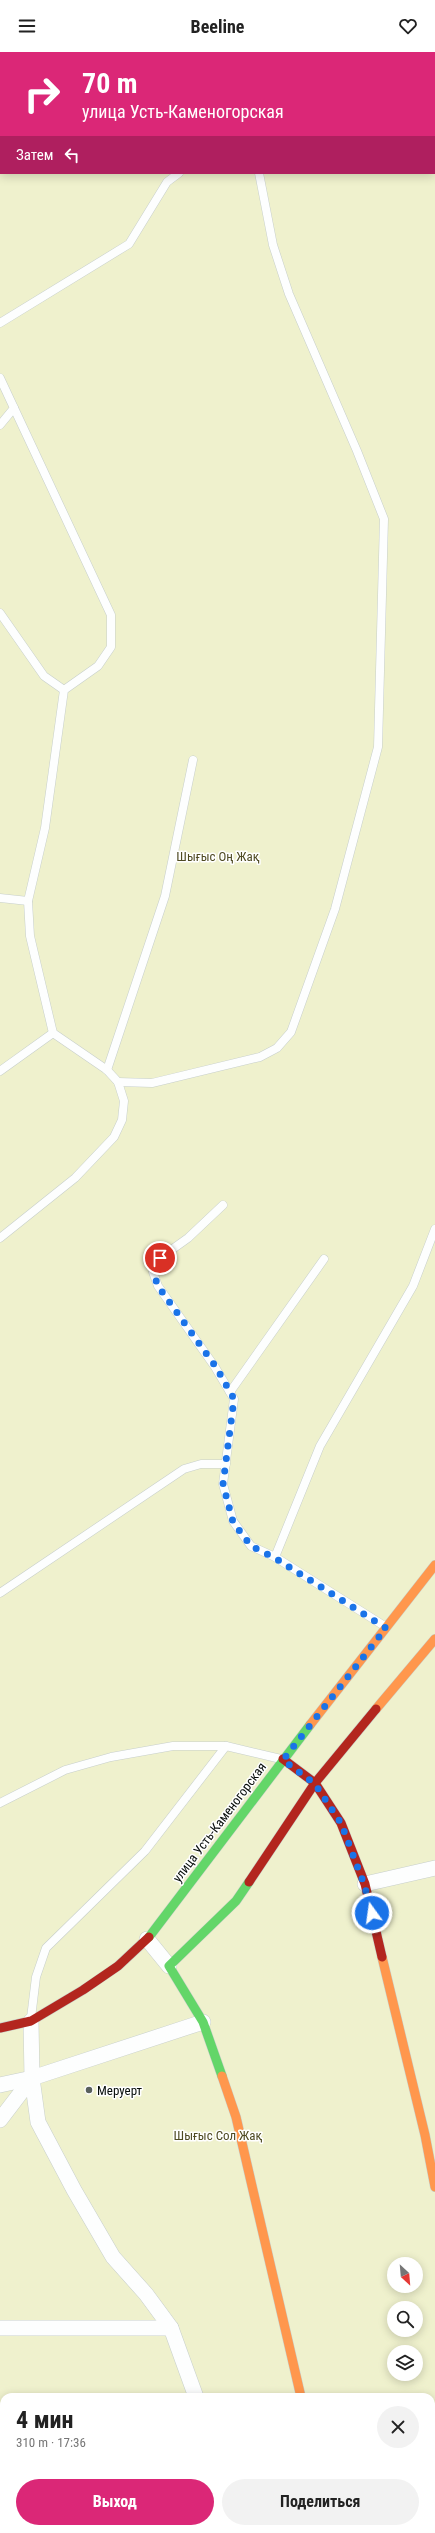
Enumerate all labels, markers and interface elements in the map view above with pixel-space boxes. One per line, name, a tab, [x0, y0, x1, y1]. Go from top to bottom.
icon: menu	[16, 15, 38, 37]
icon: heart	[397, 15, 419, 37]
text: Beeline	[191, 16, 244, 37]
text: 70 m	[82, 67, 138, 100]
icon: right	[16, 68, 68, 120]
text: улица Усть-Каменогорская	[82, 101, 284, 122]
icon: left	[61, 144, 83, 166]
text: Затем	[16, 146, 53, 164]
park label: Шығыс Оң Жақ	[176, 849, 260, 864]
pin	[143, 1241, 177, 1275]
icon: arrive	[149, 1247, 171, 1269]
street label: улица Усть-Каменогорская	[170, 1760, 269, 1885]
position arrow	[351, 1892, 393, 1934]
place label: Меруерт	[97, 2083, 143, 2098]
marker: Меруерт	[84, 2085, 94, 2095]
park label: Шығыс Сол Жақ	[174, 2128, 263, 2143]
north arrow	[387, 2257, 423, 2293]
map controls	[387, 2257, 423, 2381]
button: search	[387, 2301, 423, 2337]
button: layers	[387, 2345, 423, 2381]
text: 4 мин	[16, 2406, 74, 2434]
button: close	[377, 2406, 419, 2448]
text: 310 m · 17:36	[16, 2435, 86, 2450]
button: Выход	[16, 2479, 214, 2525]
button: Поделиться	[222, 2479, 419, 2525]

